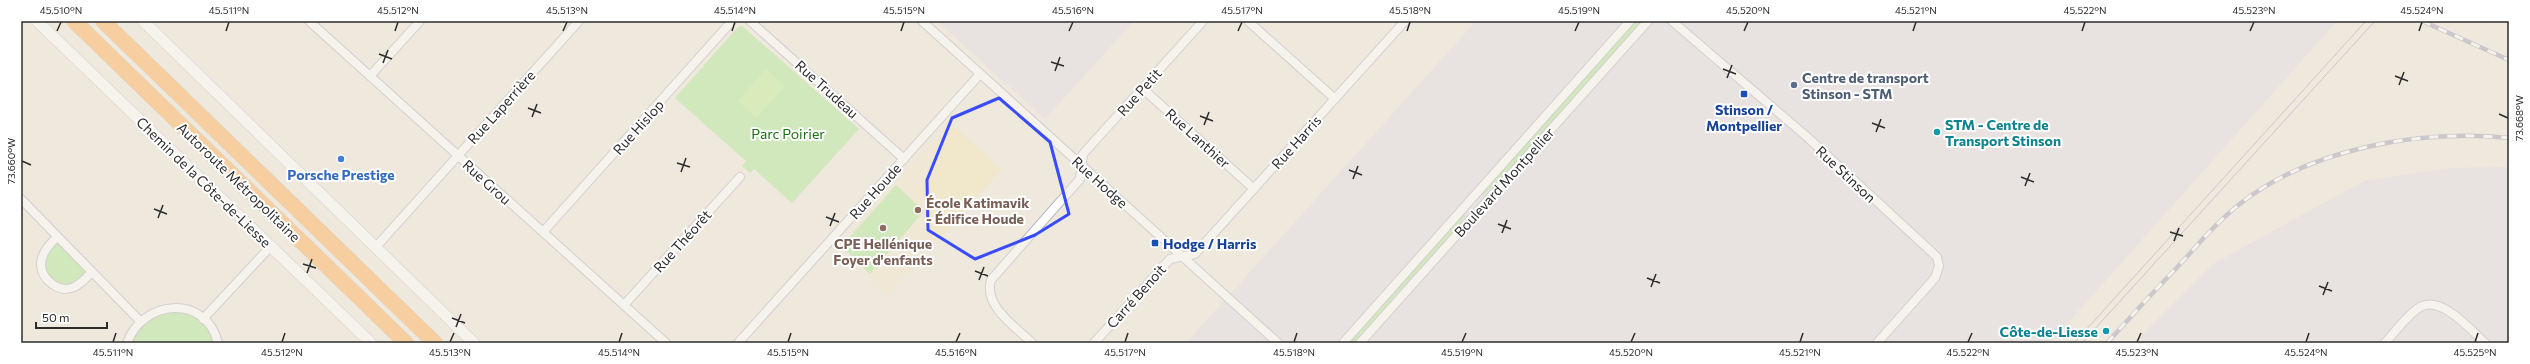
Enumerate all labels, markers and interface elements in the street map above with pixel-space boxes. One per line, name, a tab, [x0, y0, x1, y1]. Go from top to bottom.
text: 45.510°N	[40, 4, 82, 16]
text: 45.511°N	[209, 4, 249, 16]
text: 45.512°N	[377, 4, 419, 16]
text: 45.513°N	[546, 4, 588, 16]
text: 45.514°N	[714, 4, 756, 16]
text: 45.515°N	[883, 4, 925, 16]
text: 45.516°N	[1052, 4, 1094, 16]
text: 45.517°N	[1221, 4, 1263, 16]
text: 45.518°N	[1389, 4, 1431, 16]
text: 45.519°N	[1558, 4, 1600, 16]
text: 45.520°N	[1726, 4, 1770, 16]
text: 45.521°N	[1895, 4, 1937, 16]
text: 45.522°N	[2063, 4, 2107, 16]
text: 45.523°N	[2232, 4, 2276, 16]
text: 45.524°N	[2400, 4, 2444, 16]
street label: Rue Trudeau	[792, 56, 862, 122]
street label: Rue Petit	[1113, 65, 1165, 119]
street label: Rue Laperrière	[464, 67, 538, 147]
place label: Centre de transport Stinson - STM	[1802, 69, 1929, 102]
marker: Centre de transport Stinson - STM	[1789, 80, 1799, 90]
marker: Stinson / Montpellier	[1739, 89, 1749, 99]
text: 73.668°W	[2513, 95, 2525, 141]
street label: Rue Hislop	[609, 96, 667, 158]
place label: Stinson / Montpellier	[1706, 101, 1782, 134]
street label: Rue Lanthier	[1162, 105, 1234, 172]
street label: Rue Harris	[1268, 112, 1324, 172]
street label: Chemin de la Côte-de-Liesse	[133, 113, 275, 251]
place label: STM - Centre de Transport Stinson	[1945, 116, 2061, 149]
street label: Autoroute Métropolitaine	[174, 119, 304, 245]
street label: Boulevard Montpellier	[1450, 124, 1558, 240]
park label: Parc Poirier	[751, 125, 825, 142]
marker: STM - Centre de Transport Stinson	[1932, 127, 1942, 137]
text: 73.660°W	[5, 138, 17, 184]
street label: Rue Stinson	[1813, 142, 1879, 206]
street label: Rue Hodge	[1069, 153, 1131, 211]
marker: Porsche Prestige	[336, 154, 346, 164]
street label: Rue Grou	[459, 156, 515, 208]
street label: Rue Houde	[845, 160, 905, 222]
place label: Porsche Prestige	[287, 166, 395, 183]
place label: École Katimavik - Édifice Houde	[926, 194, 1029, 227]
marker: École Katimavik - Édifice Houde	[913, 205, 923, 215]
street label: Rue Théorêt	[649, 206, 715, 276]
marker: CPE Hellénique Foyer d'enfants	[878, 223, 888, 233]
place label: CPE Hellénique Foyer d'enfants	[833, 235, 933, 268]
place label: Hodge / Harris	[1163, 235, 1257, 252]
marker: Hodge / Harris	[1150, 238, 1160, 248]
street label: Carré Benoit	[1103, 260, 1169, 331]
scale bar	[36, 304, 107, 330]
text: 50 m	[42, 310, 70, 324]
place label: Côte-de-Liesse	[2000, 323, 2098, 340]
marker: Côte-de-Liesse	[2101, 326, 2111, 336]
text: 45.511°N	[93, 346, 133, 358]
text: 45.512°N	[261, 346, 303, 358]
text: 45.513°N	[429, 346, 471, 358]
text: 45.514°N	[598, 346, 640, 358]
text: 45.515°N	[767, 346, 809, 358]
text: 45.516°N	[935, 346, 977, 358]
text: 45.517°N	[1104, 346, 1146, 358]
text: 45.518°N	[1273, 346, 1315, 358]
text: 45.519°N	[1441, 346, 1483, 358]
text: 45.520°N	[1609, 346, 1653, 358]
text: 45.521°N	[1779, 346, 1821, 358]
text: 45.522°N	[1946, 346, 1990, 358]
text: 45.523°N	[2115, 346, 2159, 358]
text: 45.524°N	[2284, 346, 2328, 358]
text: 45.525°N	[2453, 346, 2497, 358]

